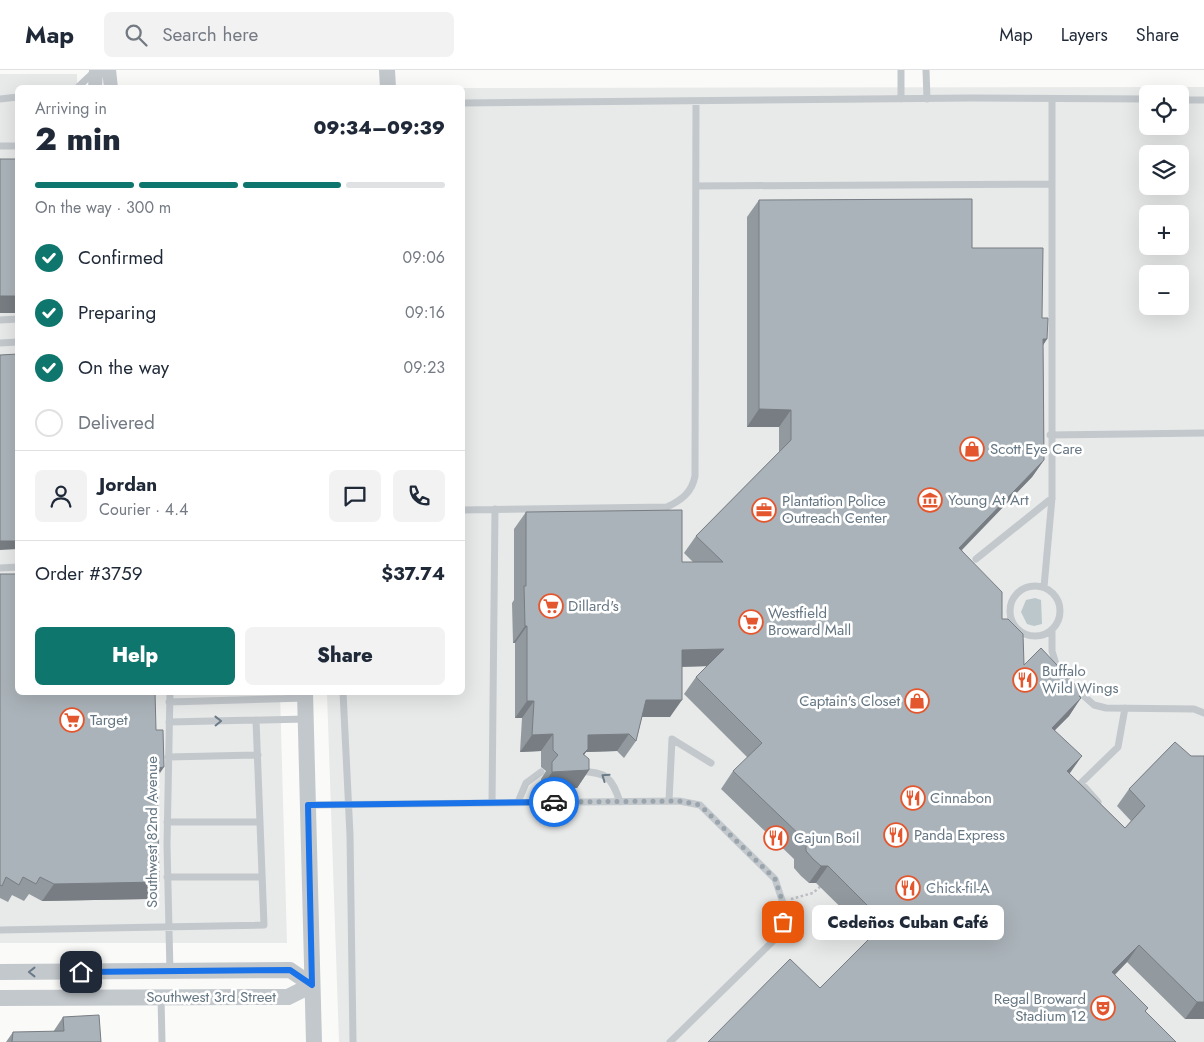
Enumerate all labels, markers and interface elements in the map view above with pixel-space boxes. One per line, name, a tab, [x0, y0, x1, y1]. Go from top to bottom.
search box	[104, 12, 454, 57]
text: Map	[25, 17, 74, 52]
icon: search	[122, 21, 150, 49]
text: Search here	[162, 21, 258, 48]
text: Map	[999, 22, 1033, 48]
text: Layers	[1061, 22, 1108, 48]
text: Share	[1136, 22, 1179, 48]
map controls	[1139, 85, 1189, 315]
button: locate	[1139, 85, 1189, 135]
text: Arriving in	[35, 97, 107, 120]
text: 09:34–09:39	[313, 114, 445, 141]
text: 2 min	[35, 116, 121, 162]
button: layers	[1139, 145, 1189, 195]
text: On the way · 300 m	[35, 196, 171, 219]
button: +	[1139, 205, 1189, 255]
icon: check	[35, 244, 63, 272]
text: Confirmed	[78, 244, 164, 271]
text: 09:06	[403, 246, 445, 269]
button: −	[1139, 265, 1189, 315]
icon: check	[35, 299, 63, 327]
text: Preparing	[78, 299, 156, 326]
text: 09:16	[405, 301, 445, 324]
icon: check	[35, 354, 63, 382]
text: On the way	[78, 354, 169, 381]
text: 09:23	[404, 356, 445, 379]
text: Delivered	[78, 409, 155, 436]
shop icon: Scott Eye Care	[959, 436, 985, 462]
place label: Scott Eye Care	[990, 438, 1083, 460]
button: person	[35, 470, 87, 522]
button: chat	[329, 470, 381, 522]
button: phone	[393, 470, 445, 522]
text: Jordan	[99, 471, 157, 498]
museum icon: Young At Art	[917, 487, 943, 513]
place label: Young At Art	[948, 489, 1029, 511]
place label: Plantation Police Outreach Center	[782, 490, 888, 529]
office icon: Plantation Police Outreach Center	[751, 497, 777, 523]
text: Courier · 4.4	[99, 498, 188, 521]
text: Order #3759	[35, 560, 143, 587]
text: $37.74	[381, 560, 445, 587]
supermarket icon: Dillard's	[538, 593, 564, 619]
place label: Dillard's	[568, 595, 619, 617]
place label: Westfield Broward Mall	[768, 602, 851, 641]
supermarket icon: Westfield Broward Mall	[738, 609, 764, 635]
button: Help	[35, 627, 235, 685]
button: Share	[245, 627, 445, 685]
place label: Buffalo Wild Wings	[1042, 660, 1118, 699]
restaurant icon: Buffalo Wild Wings	[1012, 667, 1038, 693]
shop icon: Captain's Closet	[904, 688, 930, 714]
place label: Captain's Closet	[799, 690, 900, 712]
supermarket icon: Target	[59, 707, 85, 733]
place label: Target	[90, 709, 128, 731]
one-way arrow	[214, 716, 222, 726]
street label: Southwest 82nd Avenue	[141, 756, 163, 908]
one-way arrow	[601, 774, 610, 784]
courier	[529, 777, 579, 827]
restaurant icon: Cinnabon	[900, 785, 926, 811]
place label: Cinnabon	[930, 787, 992, 809]
icon: car	[540, 788, 568, 816]
restaurant icon: Panda Express	[883, 822, 909, 848]
place label: Panda Express	[914, 824, 1005, 846]
restaurant icon: Cajun Boil	[763, 825, 789, 851]
place label: Cajun Boil	[794, 827, 859, 849]
restaurant icon: Chick-fil-A	[895, 875, 921, 901]
place label: Chick-fil-A	[926, 877, 990, 899]
pin	[762, 901, 804, 943]
callout: Cedeños Cuban Café	[813, 904, 1006, 940]
icon: bag	[769, 908, 797, 936]
text: Cedeños Cuban Café	[827, 911, 989, 934]
pin	[60, 951, 102, 993]
icon: home	[67, 958, 95, 986]
one-way arrow	[28, 967, 36, 977]
street label: Southwest 3rd Street	[146, 986, 276, 1008]
place label: Regal Broward Stadium 12	[994, 988, 1086, 1027]
theatre icon: Regal Broward Stadium 12	[1090, 995, 1116, 1021]

